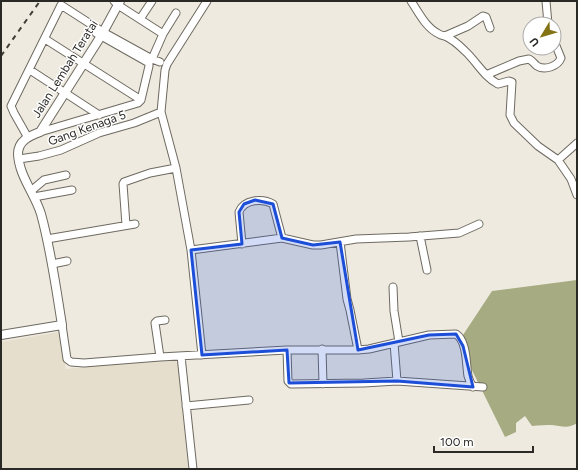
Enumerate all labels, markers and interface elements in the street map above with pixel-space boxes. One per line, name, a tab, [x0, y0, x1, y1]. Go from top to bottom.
north arrow	[522, 16, 562, 56]
street label: Jalan Lembah Teratai	[29, 18, 101, 120]
text: U	[527, 35, 542, 49]
street label: Gang Kenaga 5	[46, 107, 128, 149]
scale bar	[434, 428, 533, 454]
text: 100 m	[440, 435, 474, 449]

